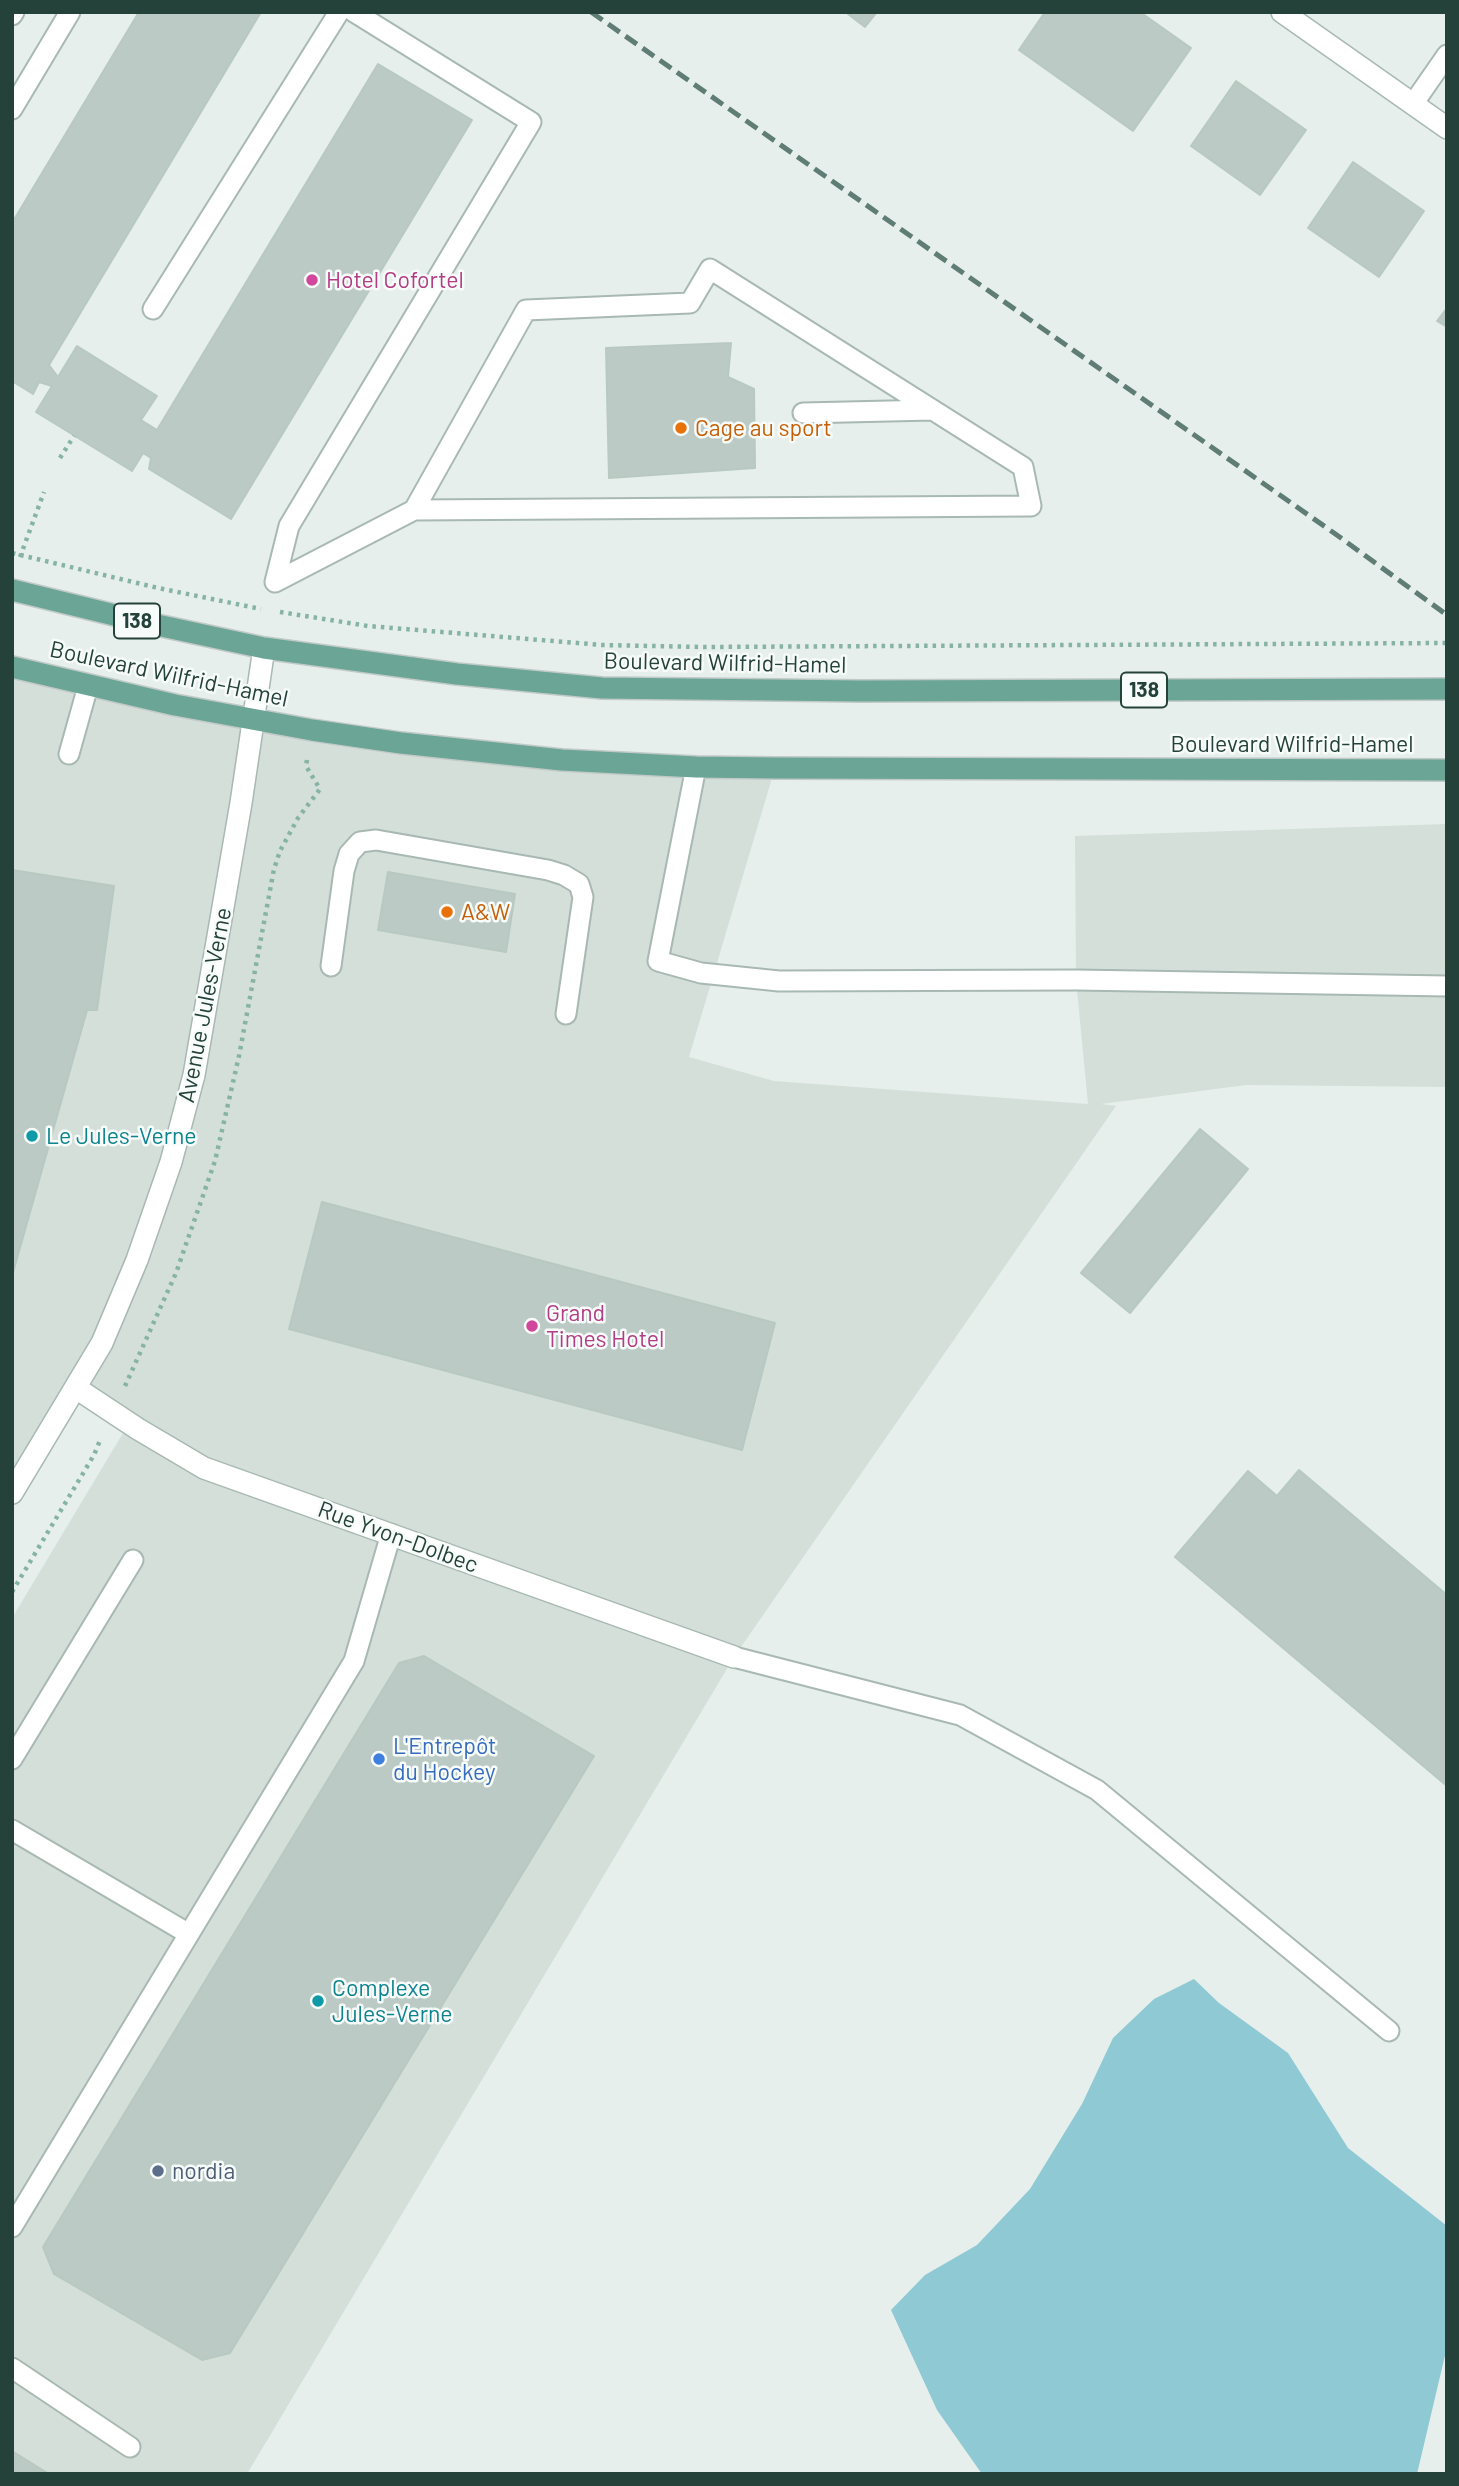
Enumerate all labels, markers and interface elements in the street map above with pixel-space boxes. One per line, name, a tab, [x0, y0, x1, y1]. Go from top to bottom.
place label: Hotel Cofortel	[326, 266, 464, 294]
marker: Hotel Cofortel	[304, 272, 320, 288]
place label: Cage au sport	[695, 414, 832, 442]
marker: Cage au sport	[673, 420, 689, 436]
road number: 138	[114, 604, 160, 638]
street label: Boulevard Wilfrid-Hamel	[47, 635, 291, 713]
street label: Boulevard Wilfrid-Hamel	[603, 647, 847, 679]
road number: 138	[1121, 672, 1167, 708]
street label: Boulevard Wilfrid-Hamel	[1171, 730, 1413, 758]
place label: A&W	[461, 898, 510, 926]
marker: A&W	[439, 904, 455, 920]
street label: Avenue Jules-Verne	[173, 905, 237, 1105]
place label: Le Jules-Verne	[46, 1122, 197, 1150]
marker: Le Jules-Verne	[24, 1128, 40, 1144]
place label: Grand Times Hotel	[546, 1299, 664, 1353]
marker: Grand Times Hotel	[524, 1318, 540, 1334]
street label: Rue Yvon-Dolbec	[314, 1495, 482, 1579]
place label: L'Entrepôt du Hockey	[393, 1732, 496, 1786]
marker: L'Entrepôt du Hockey	[371, 1751, 387, 1767]
place label: Complexe Jules-Verne	[332, 1974, 453, 2028]
marker: Complexe Jules-Verne	[310, 1993, 326, 2009]
place label: nordia	[172, 2157, 235, 2185]
marker: nordia	[150, 2163, 166, 2179]

